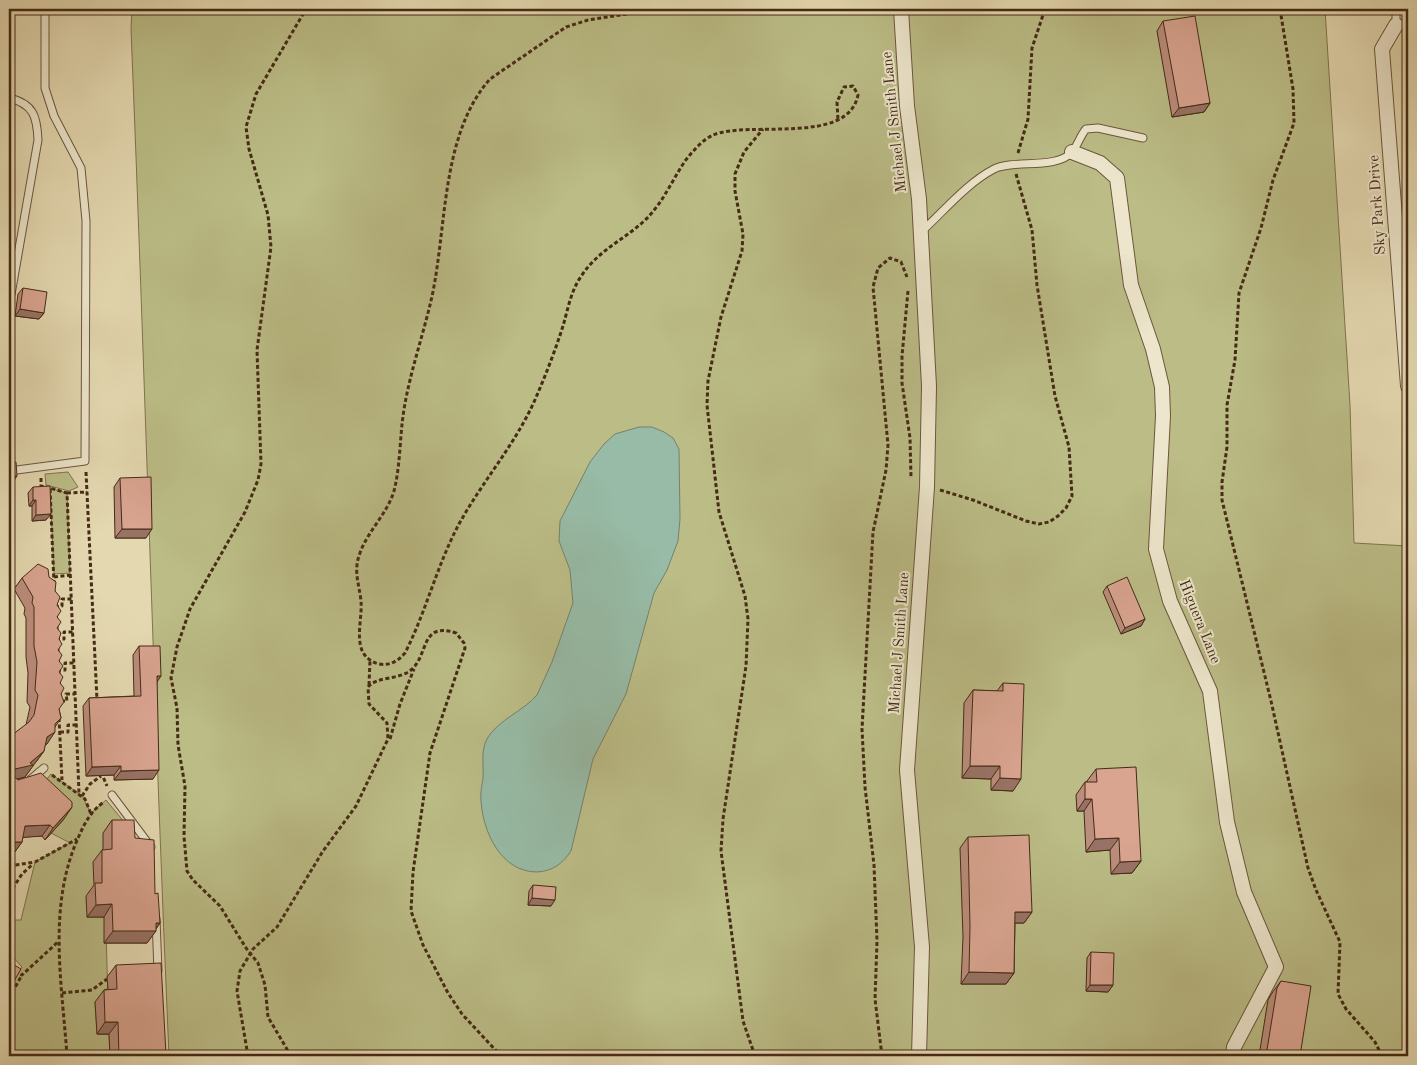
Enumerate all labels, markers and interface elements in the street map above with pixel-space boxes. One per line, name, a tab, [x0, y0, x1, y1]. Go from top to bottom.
street label: Michael J Smith Lane	[880, 51, 910, 193]
street label: Sky Park Drive	[1367, 154, 1389, 256]
street label: Michael J Smith Lane	[888, 572, 912, 714]
street label: Higuera Lane	[1175, 578, 1223, 666]

